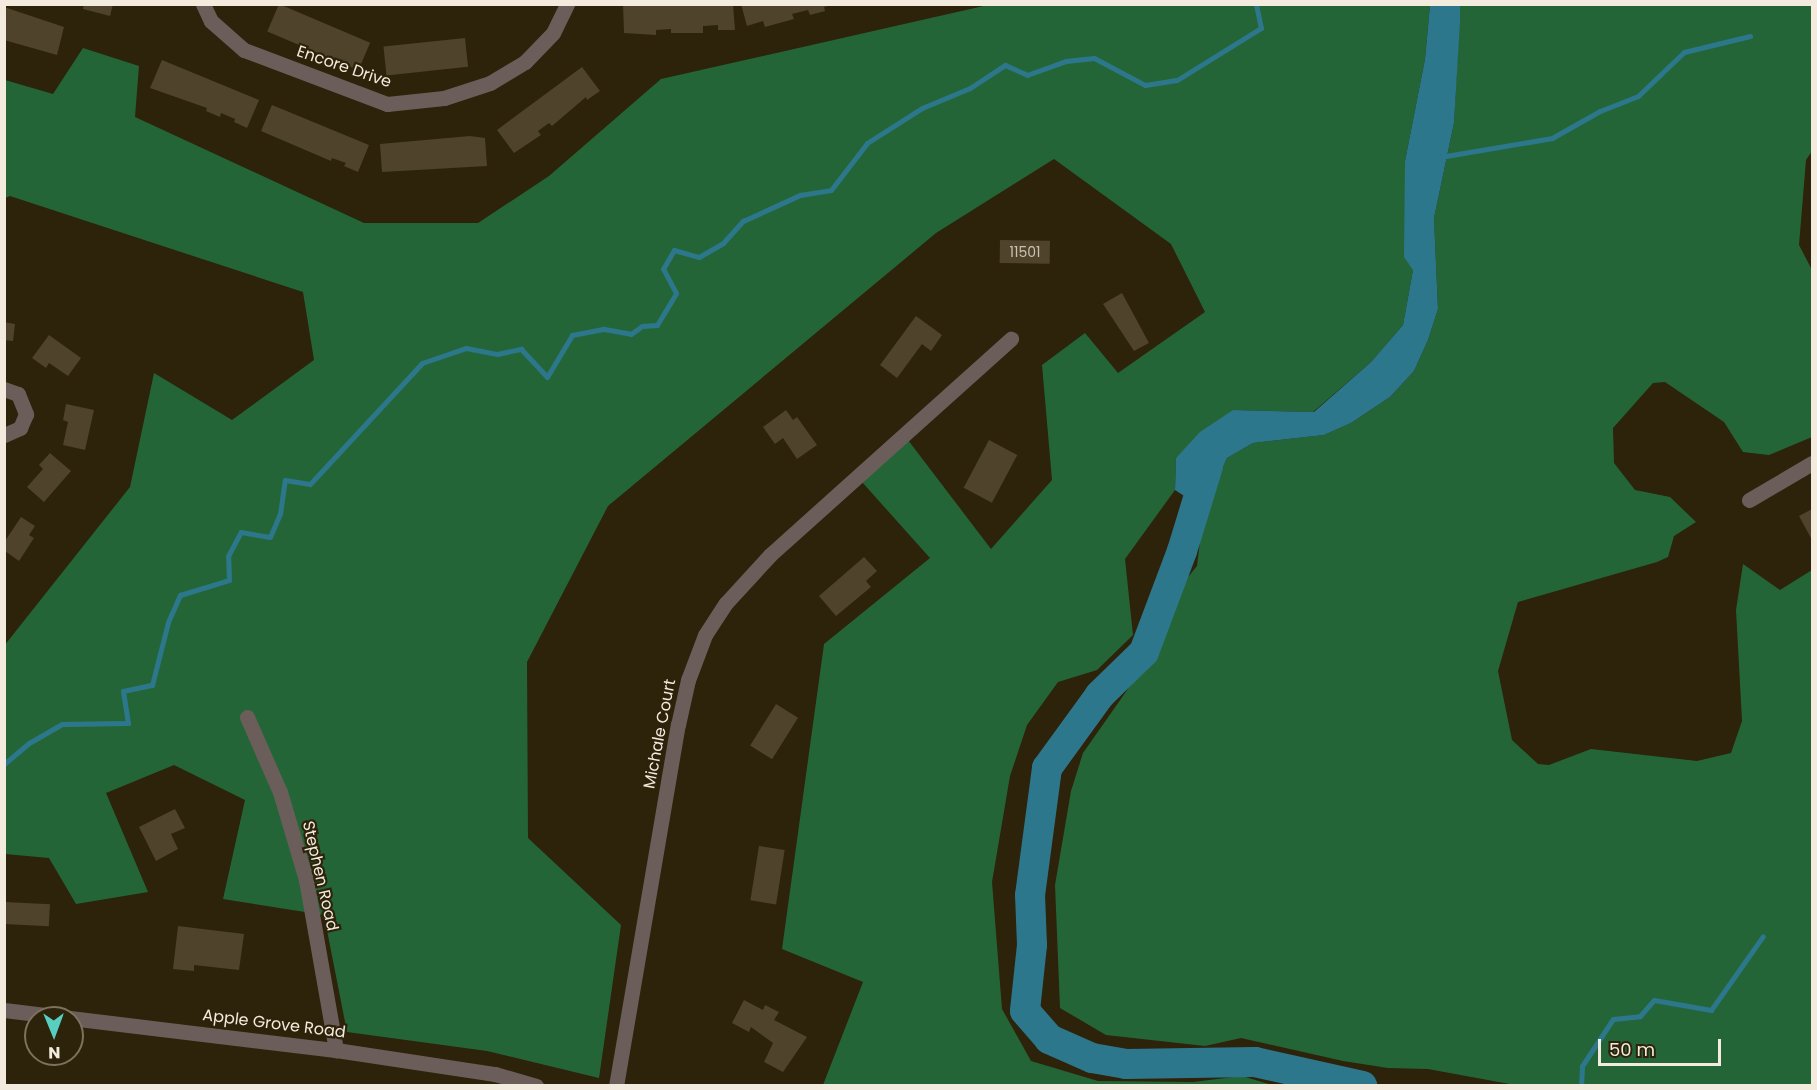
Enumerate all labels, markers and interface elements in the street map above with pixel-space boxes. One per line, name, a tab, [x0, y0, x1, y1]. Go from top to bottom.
street label: Encore Drive	[294, 42, 394, 92]
house number: 11501	[1009, 244, 1041, 260]
street label: Michale Court	[640, 678, 680, 790]
street label: Stephen Road	[298, 819, 342, 933]
north arrow	[24, 1006, 84, 1066]
street label: Apple Grove Road	[201, 1006, 347, 1042]
scale bar	[1601, 1027, 1724, 1065]
text: 50 m	[1609, 1037, 1655, 1062]
text: N	[48, 1041, 61, 1064]

